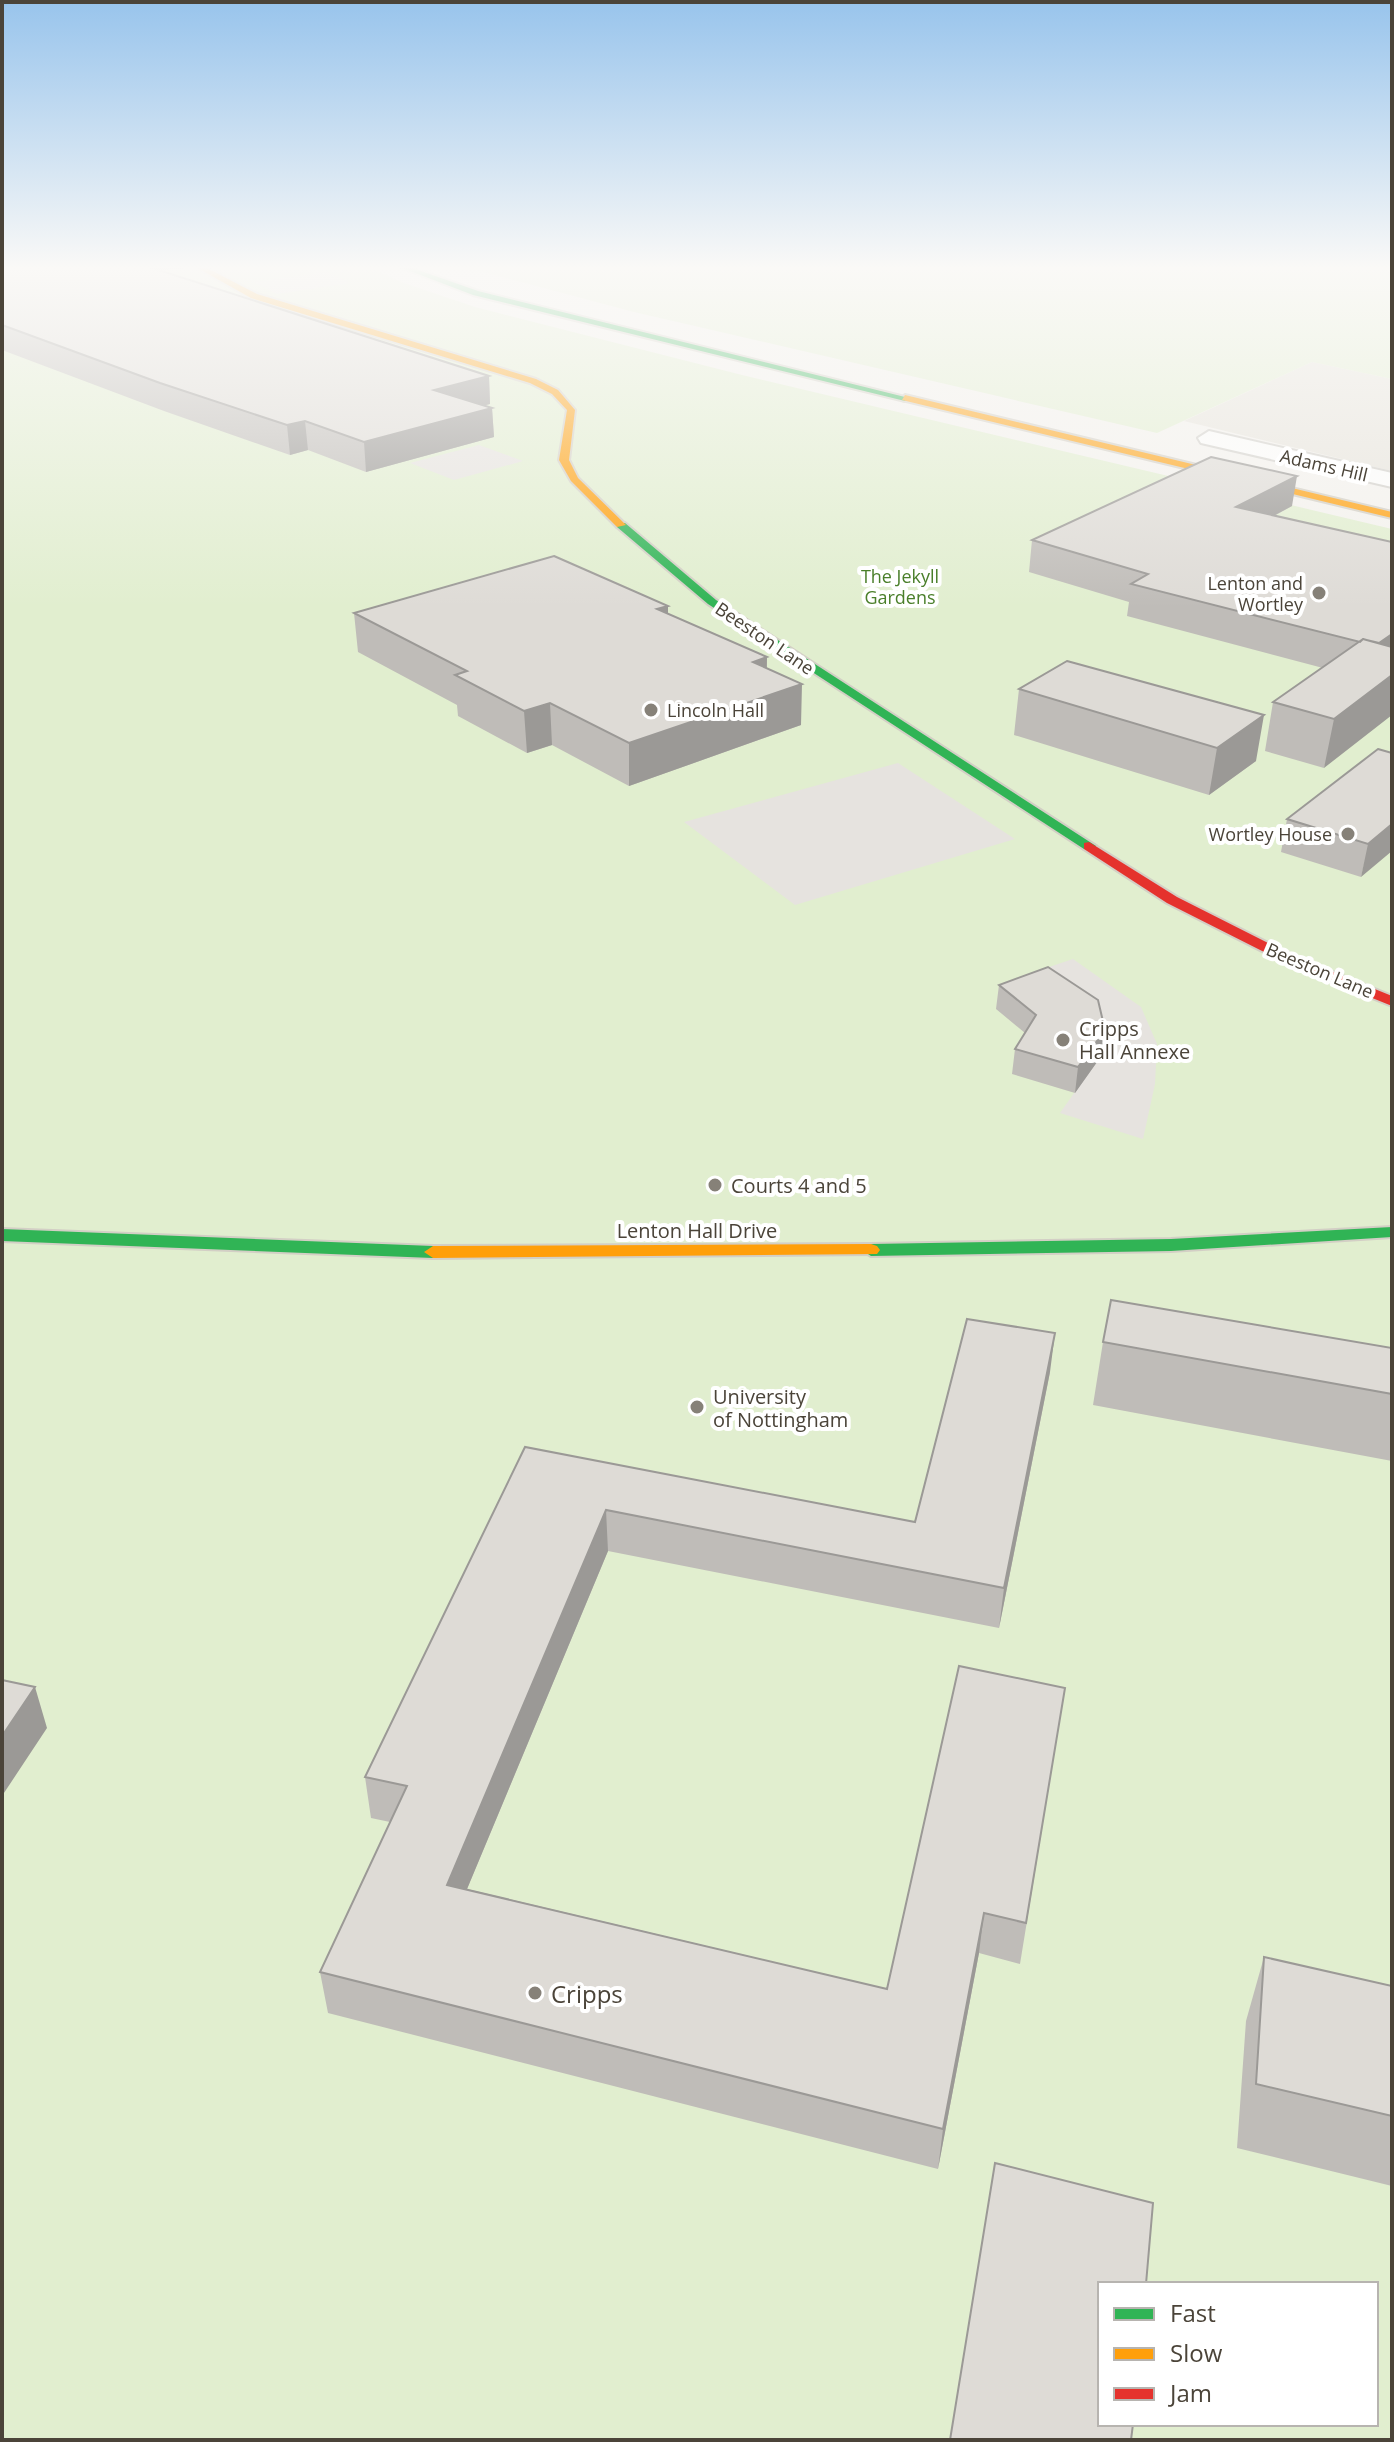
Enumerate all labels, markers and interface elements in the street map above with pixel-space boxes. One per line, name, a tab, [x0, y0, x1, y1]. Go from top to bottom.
street label: Adams Hill	[1278, 443, 1370, 487]
park label: The Jekyll Gardens	[861, 564, 939, 609]
place label: Lenton and Wortley	[1207, 571, 1304, 616]
marker: Lenton and Wortley	[1310, 584, 1328, 602]
street label: Beeston Lane	[711, 596, 819, 680]
place label: Lincoln Hall	[667, 698, 764, 722]
marker: Lincoln Hall	[642, 701, 660, 719]
place label: Wortley House	[1209, 822, 1332, 846]
marker: Wortley House	[1339, 825, 1357, 843]
street label: Beeston Lane	[1263, 937, 1377, 1003]
place label: Cripps Hall Annexe	[1079, 1015, 1190, 1065]
marker: Cripps Hall Annexe	[1054, 1031, 1072, 1049]
place label: Courts 4 and 5	[731, 1172, 867, 1199]
marker: Courts 4 and 5	[706, 1176, 724, 1194]
street label: Lenton Hall Drive	[617, 1217, 777, 1244]
place label: University of Nottingham	[713, 1383, 848, 1433]
marker: University of Nottingham	[688, 1398, 706, 1416]
place label: Cripps	[551, 1977, 623, 2010]
marker: Cripps	[526, 1984, 544, 2002]
legend	[1098, 2282, 1378, 2426]
text: Fast	[1170, 2296, 1216, 2329]
text: Slow	[1170, 2336, 1223, 2369]
text: Jam	[1168, 2376, 1212, 2409]

